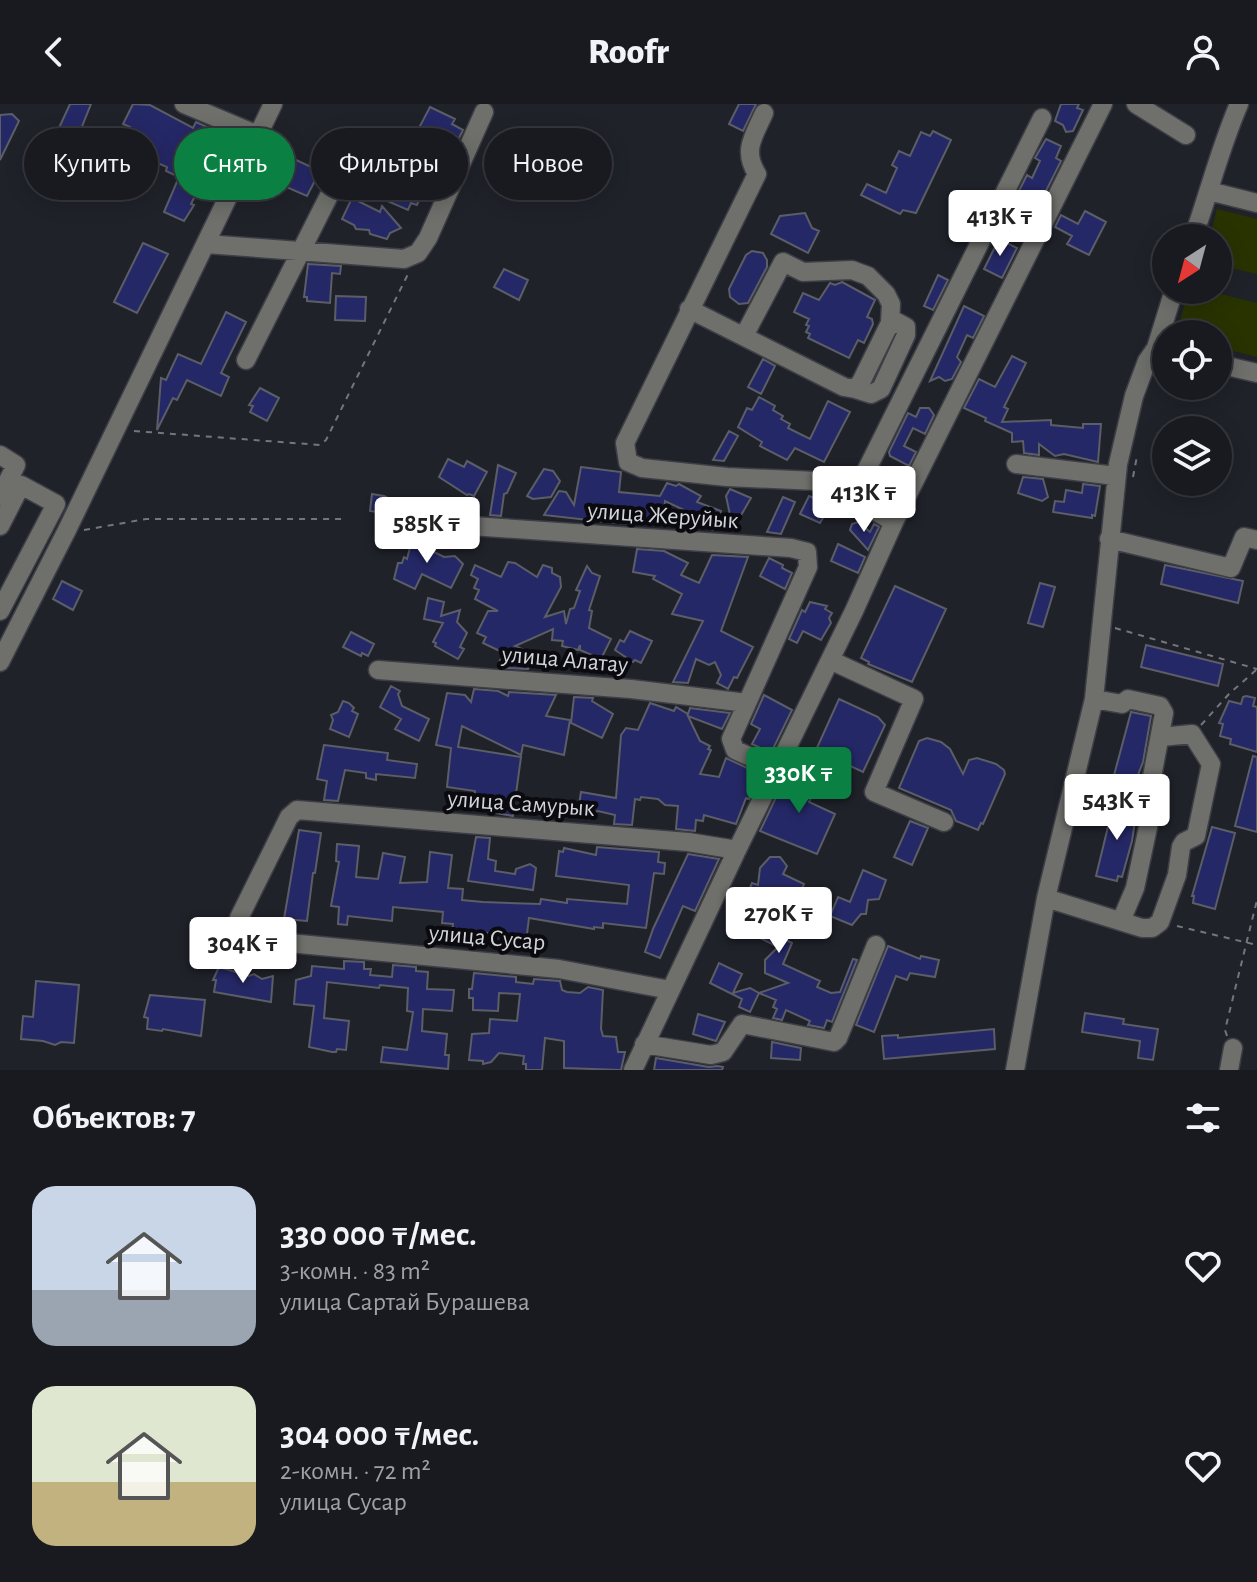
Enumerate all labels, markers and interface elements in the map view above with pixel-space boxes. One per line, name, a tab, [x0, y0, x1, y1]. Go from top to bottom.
icon: back	[32, 30, 76, 74]
icon: person	[1181, 30, 1225, 74]
text: Roofr	[588, 34, 669, 70]
chip: Купить	[24, 128, 158, 200]
chip: Снять	[174, 128, 295, 200]
chip: Фильтры	[311, 128, 468, 200]
chip: Новое	[484, 128, 612, 200]
pin: 413K ₸	[935, 190, 1065, 258]
text: 413K ₸	[967, 203, 1033, 229]
north arrow	[1152, 224, 1232, 304]
map controls	[1152, 224, 1232, 496]
button: locate	[1152, 320, 1232, 400]
button: layers	[1152, 416, 1232, 496]
pin: 413K ₸	[799, 466, 929, 534]
text: 413K ₸	[831, 479, 897, 505]
pin: 585K ₸	[362, 497, 492, 565]
street label: улица Жеруйык	[586, 499, 739, 533]
text: 585K ₸	[393, 510, 461, 536]
street label: улица Алатау	[500, 642, 630, 678]
pin: 330K ₸	[734, 747, 864, 815]
text: 330K ₸	[764, 760, 834, 786]
pin: 543K ₸	[1052, 774, 1182, 842]
street label: улица Самурык	[446, 787, 595, 821]
text: 543K ₸	[1083, 787, 1151, 813]
pin: 270K ₸	[714, 887, 844, 955]
text: 270K ₸	[744, 900, 814, 926]
pin: 304K ₸	[178, 917, 308, 985]
street label: улица Сусар	[427, 921, 546, 955]
text: 304K ₸	[207, 930, 279, 956]
icon: filters	[1181, 1096, 1225, 1140]
text: Объектов: 7	[32, 1101, 196, 1135]
icon: home	[96, 1218, 192, 1314]
text: 330 000 ₸/мес.	[280, 1218, 477, 1252]
icon: heart	[1181, 1244, 1225, 1288]
text: 3-комн. · 83 m²	[280, 1258, 430, 1284]
text: улица Сартай Бурашева	[280, 1289, 530, 1315]
icon: home	[96, 1418, 192, 1514]
text: 304 000 ₸/мес.	[280, 1418, 479, 1452]
icon: heart	[1181, 1444, 1225, 1488]
text: 2-комн. · 72 m²	[280, 1458, 431, 1484]
text: улица Сусар	[280, 1489, 407, 1515]

